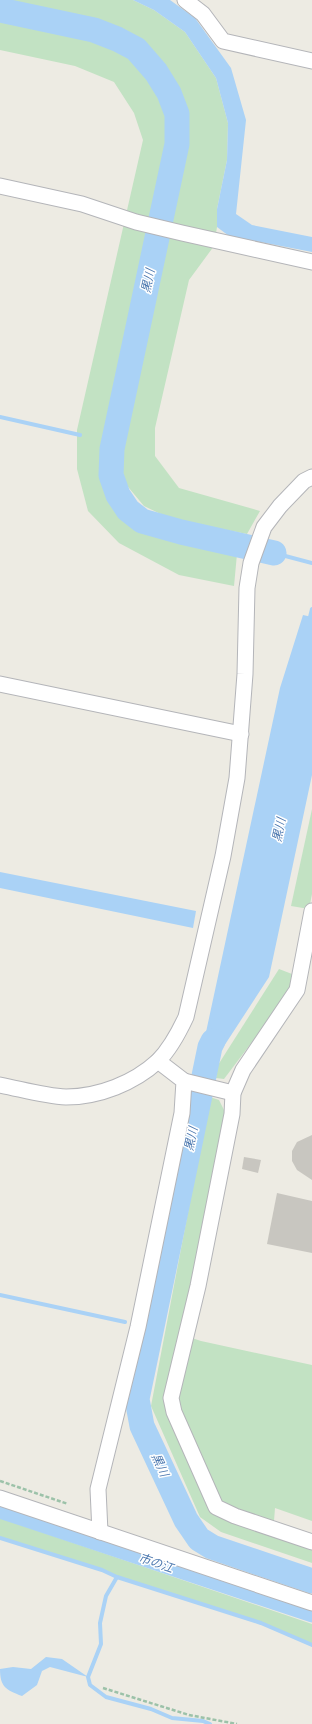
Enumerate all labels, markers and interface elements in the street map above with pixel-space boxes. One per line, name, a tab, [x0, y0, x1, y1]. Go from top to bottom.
water label: 黒川	[139, 266, 158, 294]
water label: 黒川	[270, 815, 289, 843]
water label: 黒川	[182, 1124, 201, 1152]
water label: 黒川	[149, 1451, 172, 1481]
water label: 市の江	[137, 1551, 177, 1576]

